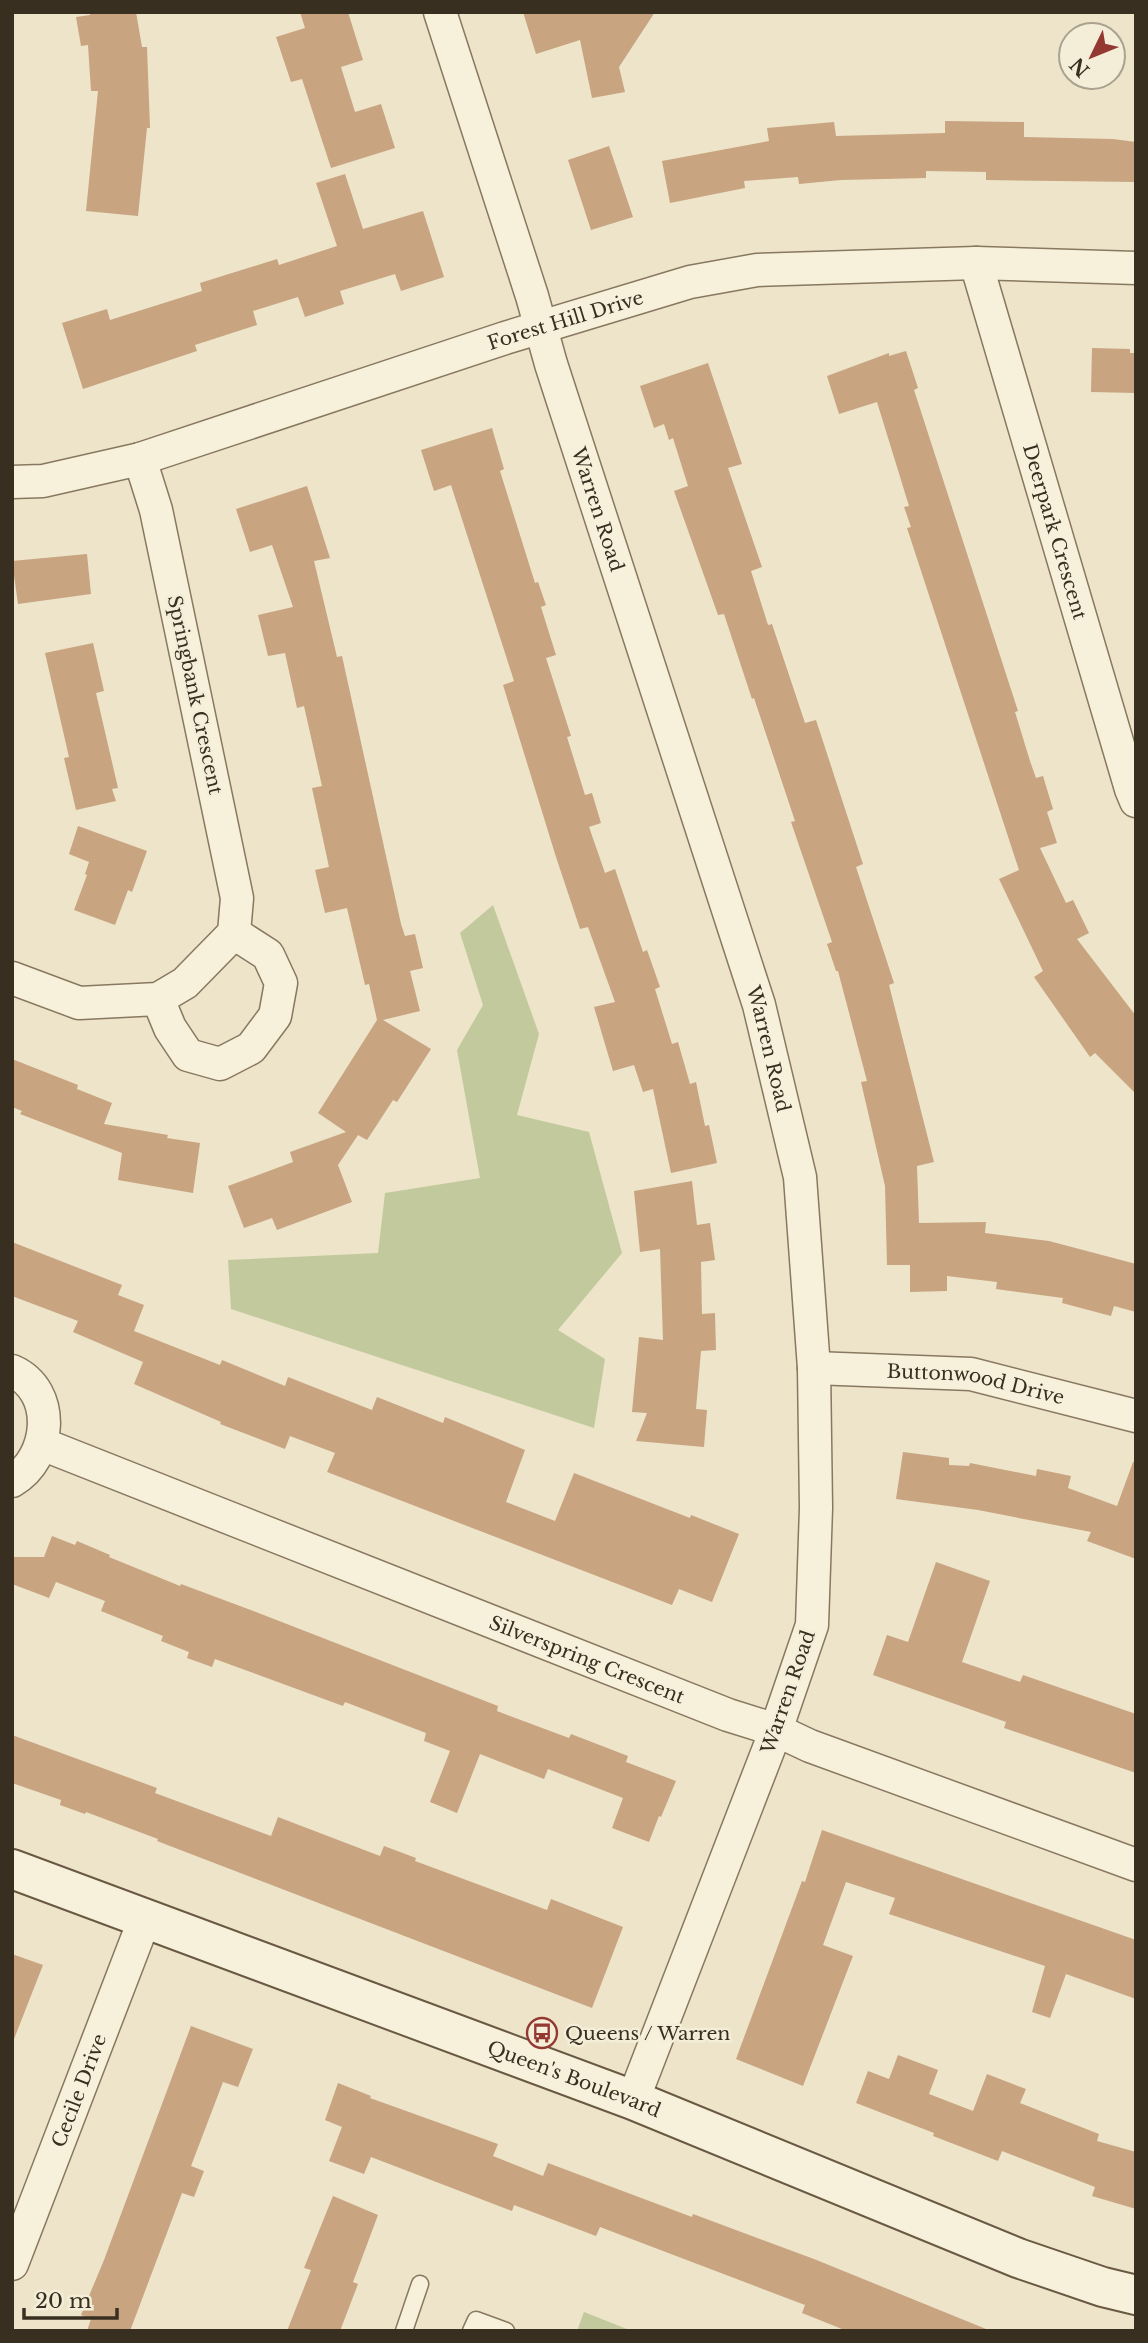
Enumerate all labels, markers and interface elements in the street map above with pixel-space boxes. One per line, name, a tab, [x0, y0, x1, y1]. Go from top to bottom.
north arrow	[1057, 21, 1127, 91]
text: N	[1065, 53, 1094, 82]
street label: Forest Hill Drive	[484, 285, 646, 355]
street label: Deerpark Crescent	[1018, 441, 1092, 623]
street label: Warren Road	[567, 443, 629, 575]
street label: Springbank Crescent	[163, 593, 228, 797]
street label: Warren Road	[742, 982, 796, 1114]
street label: Buttonwood Drive	[886, 1359, 1067, 1409]
street label: Silverspring Crescent	[486, 1610, 689, 1708]
street label: Warren Road	[756, 1627, 820, 1758]
bus stop icon: Queens / Warren	[525, 2016, 559, 2050]
place label: Queens / Warren	[565, 2022, 730, 2045]
street label: Cecile Drive	[47, 2030, 111, 2150]
street label: Queen's Boulevard	[484, 2035, 664, 2122]
scale bar	[24, 2276, 117, 2320]
text: 20 m	[35, 2288, 92, 2314]

